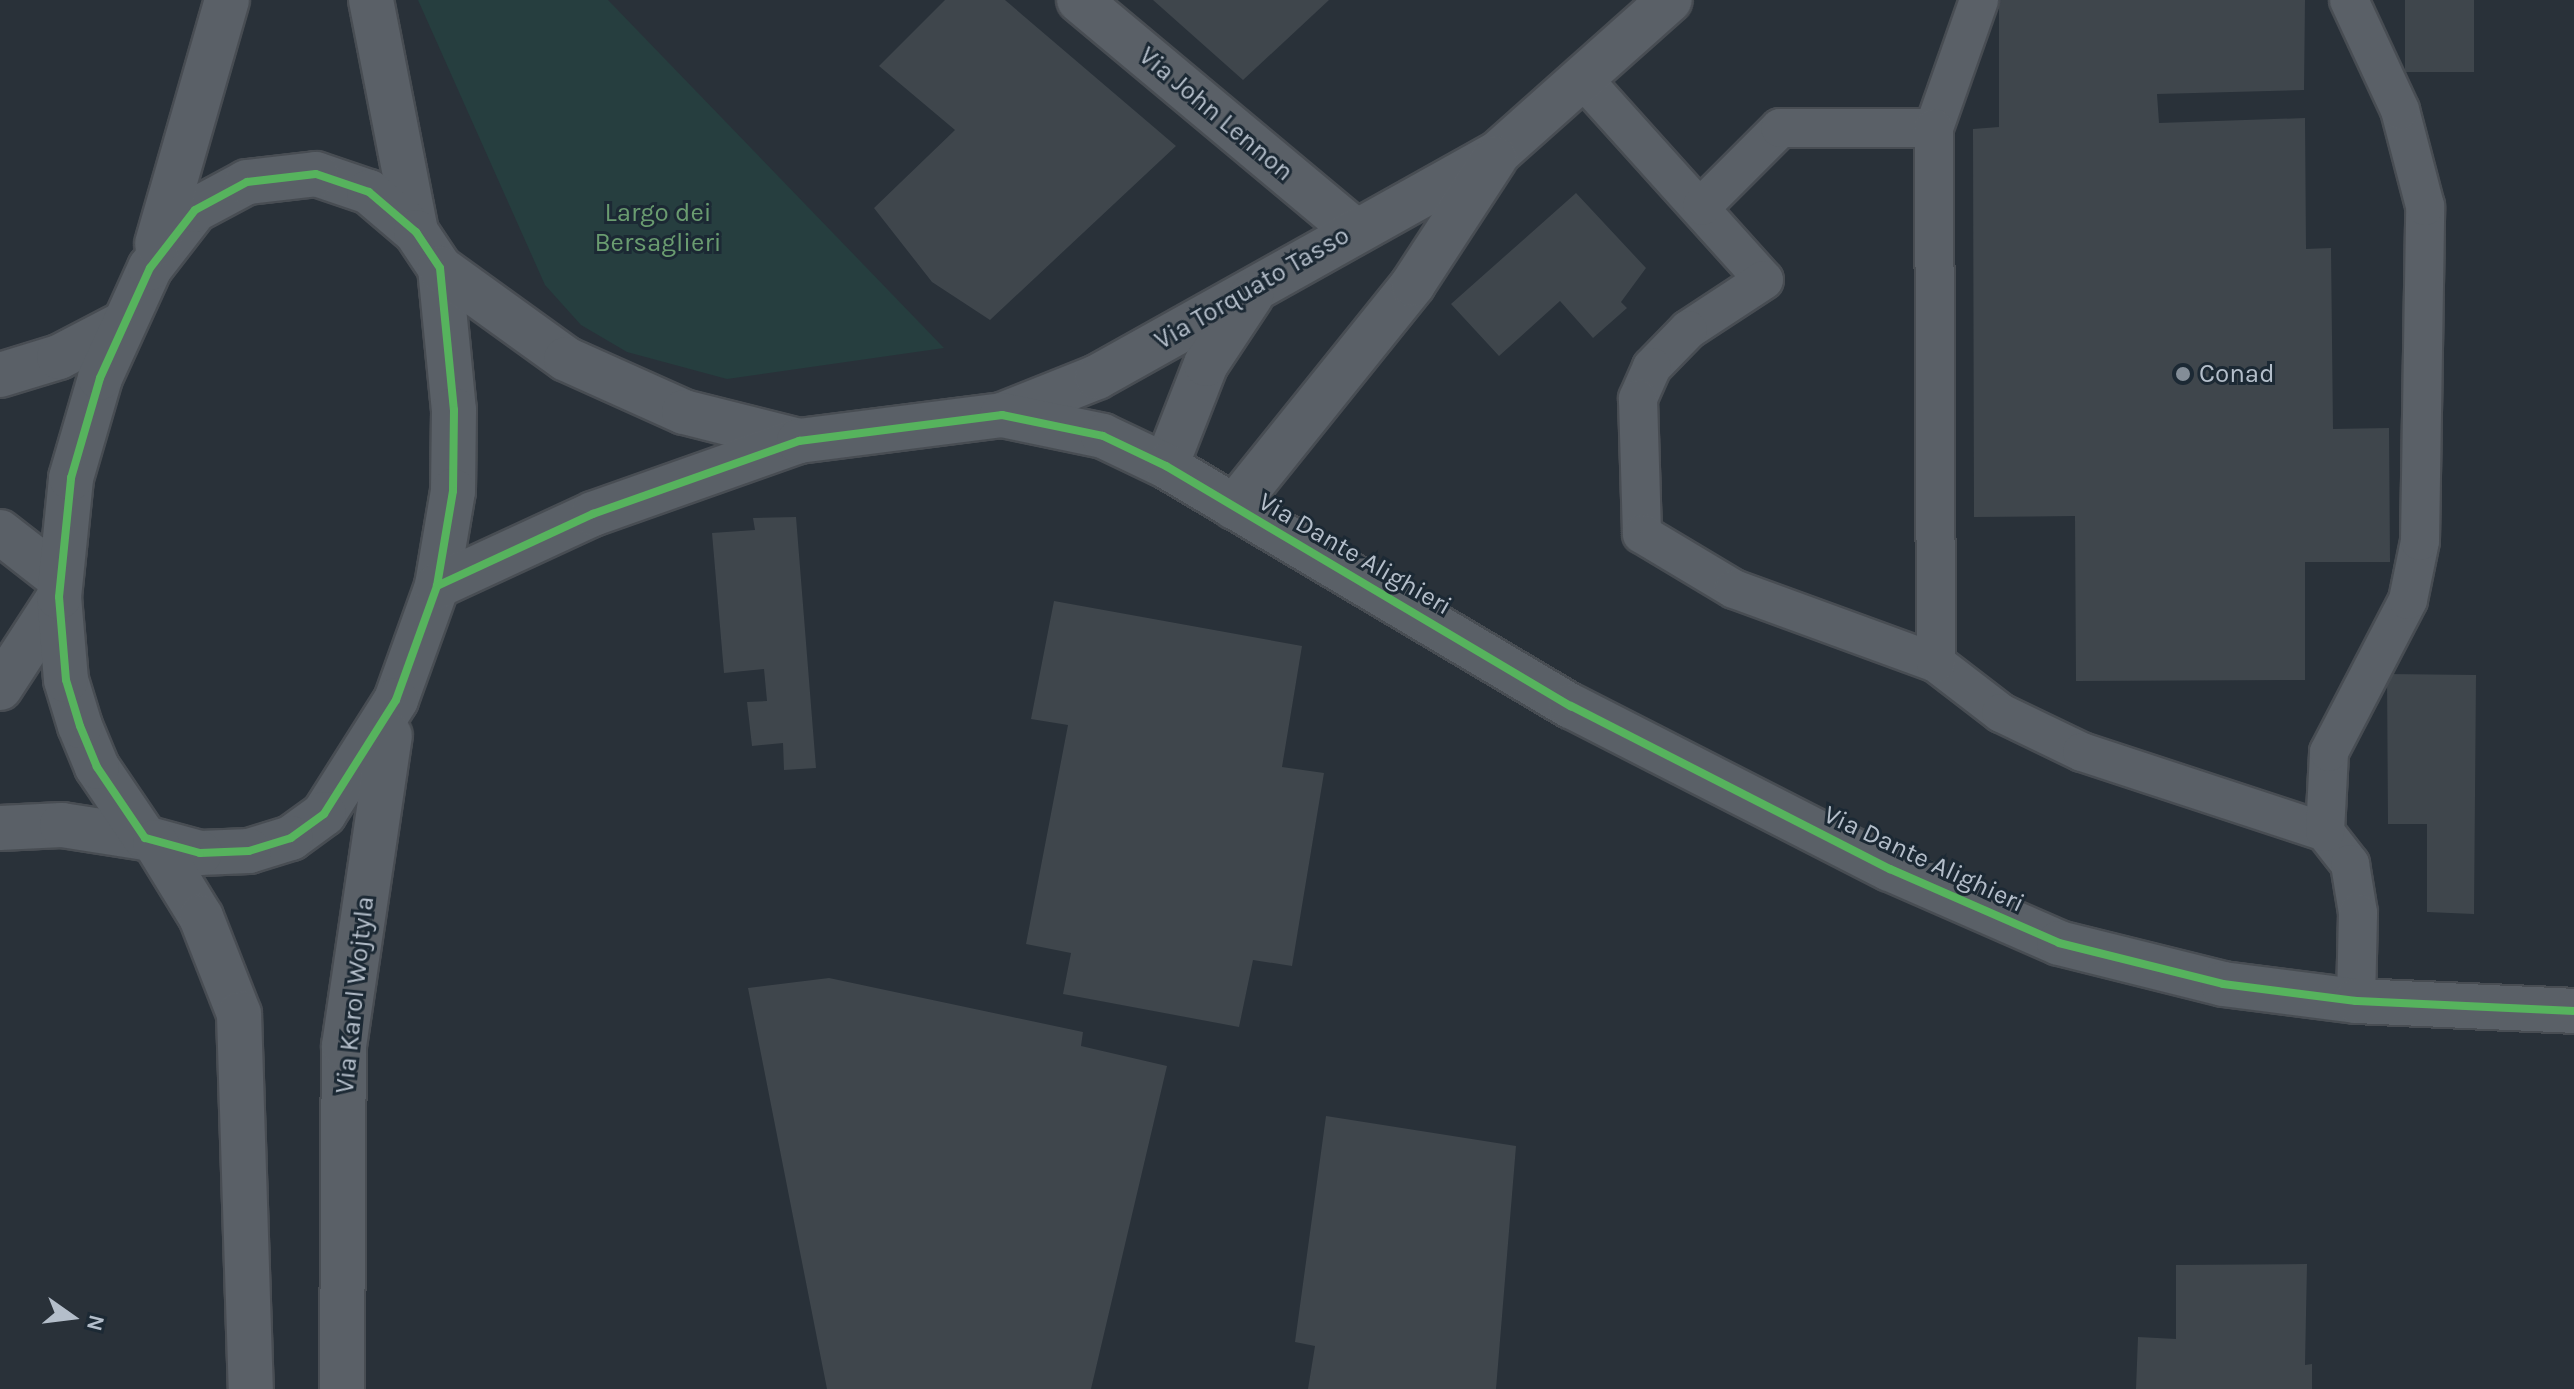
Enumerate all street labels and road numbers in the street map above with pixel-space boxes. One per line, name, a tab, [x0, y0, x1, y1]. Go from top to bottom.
street label: Via John Lennon	[1132, 40, 1300, 188]
street label: Via Torquato Tasso	[1149, 220, 1355, 356]
street label: Via Dante Alighieri	[1253, 486, 1457, 622]
street label: Via Dante Alighieri	[1819, 799, 2029, 919]
street label: Via Karol Wojtyla	[329, 895, 381, 1095]

